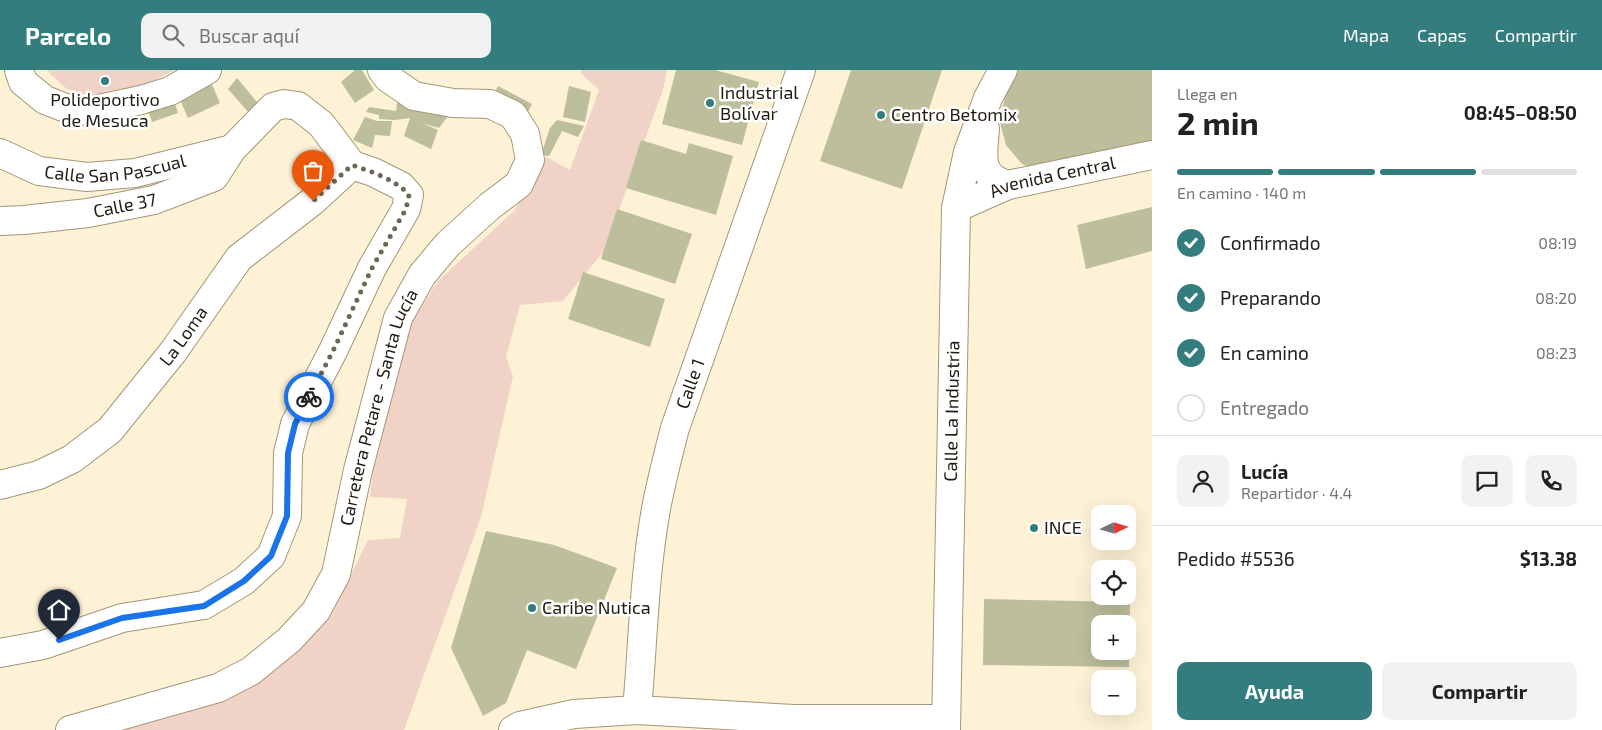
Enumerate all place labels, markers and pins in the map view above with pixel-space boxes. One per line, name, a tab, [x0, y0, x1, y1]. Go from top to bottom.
marker: Polideportivo de Mesuca	[99, 75, 111, 87]
place label: Industrial Bolívar	[720, 81, 799, 124]
place label: Polideportivo de Mesuca	[50, 88, 160, 131]
marker: Industrial Bolívar	[704, 97, 716, 109]
place label: Centro Betomix	[891, 103, 1018, 125]
marker: Centro Betomix	[875, 109, 887, 121]
pin	[292, 150, 334, 201]
place label: INCE	[1044, 516, 1082, 538]
marker: INCE	[1028, 522, 1040, 534]
pin	[38, 589, 80, 640]
place label: Caribe Nutica	[542, 596, 651, 618]
marker: Caribe Nutica	[526, 602, 538, 614]

